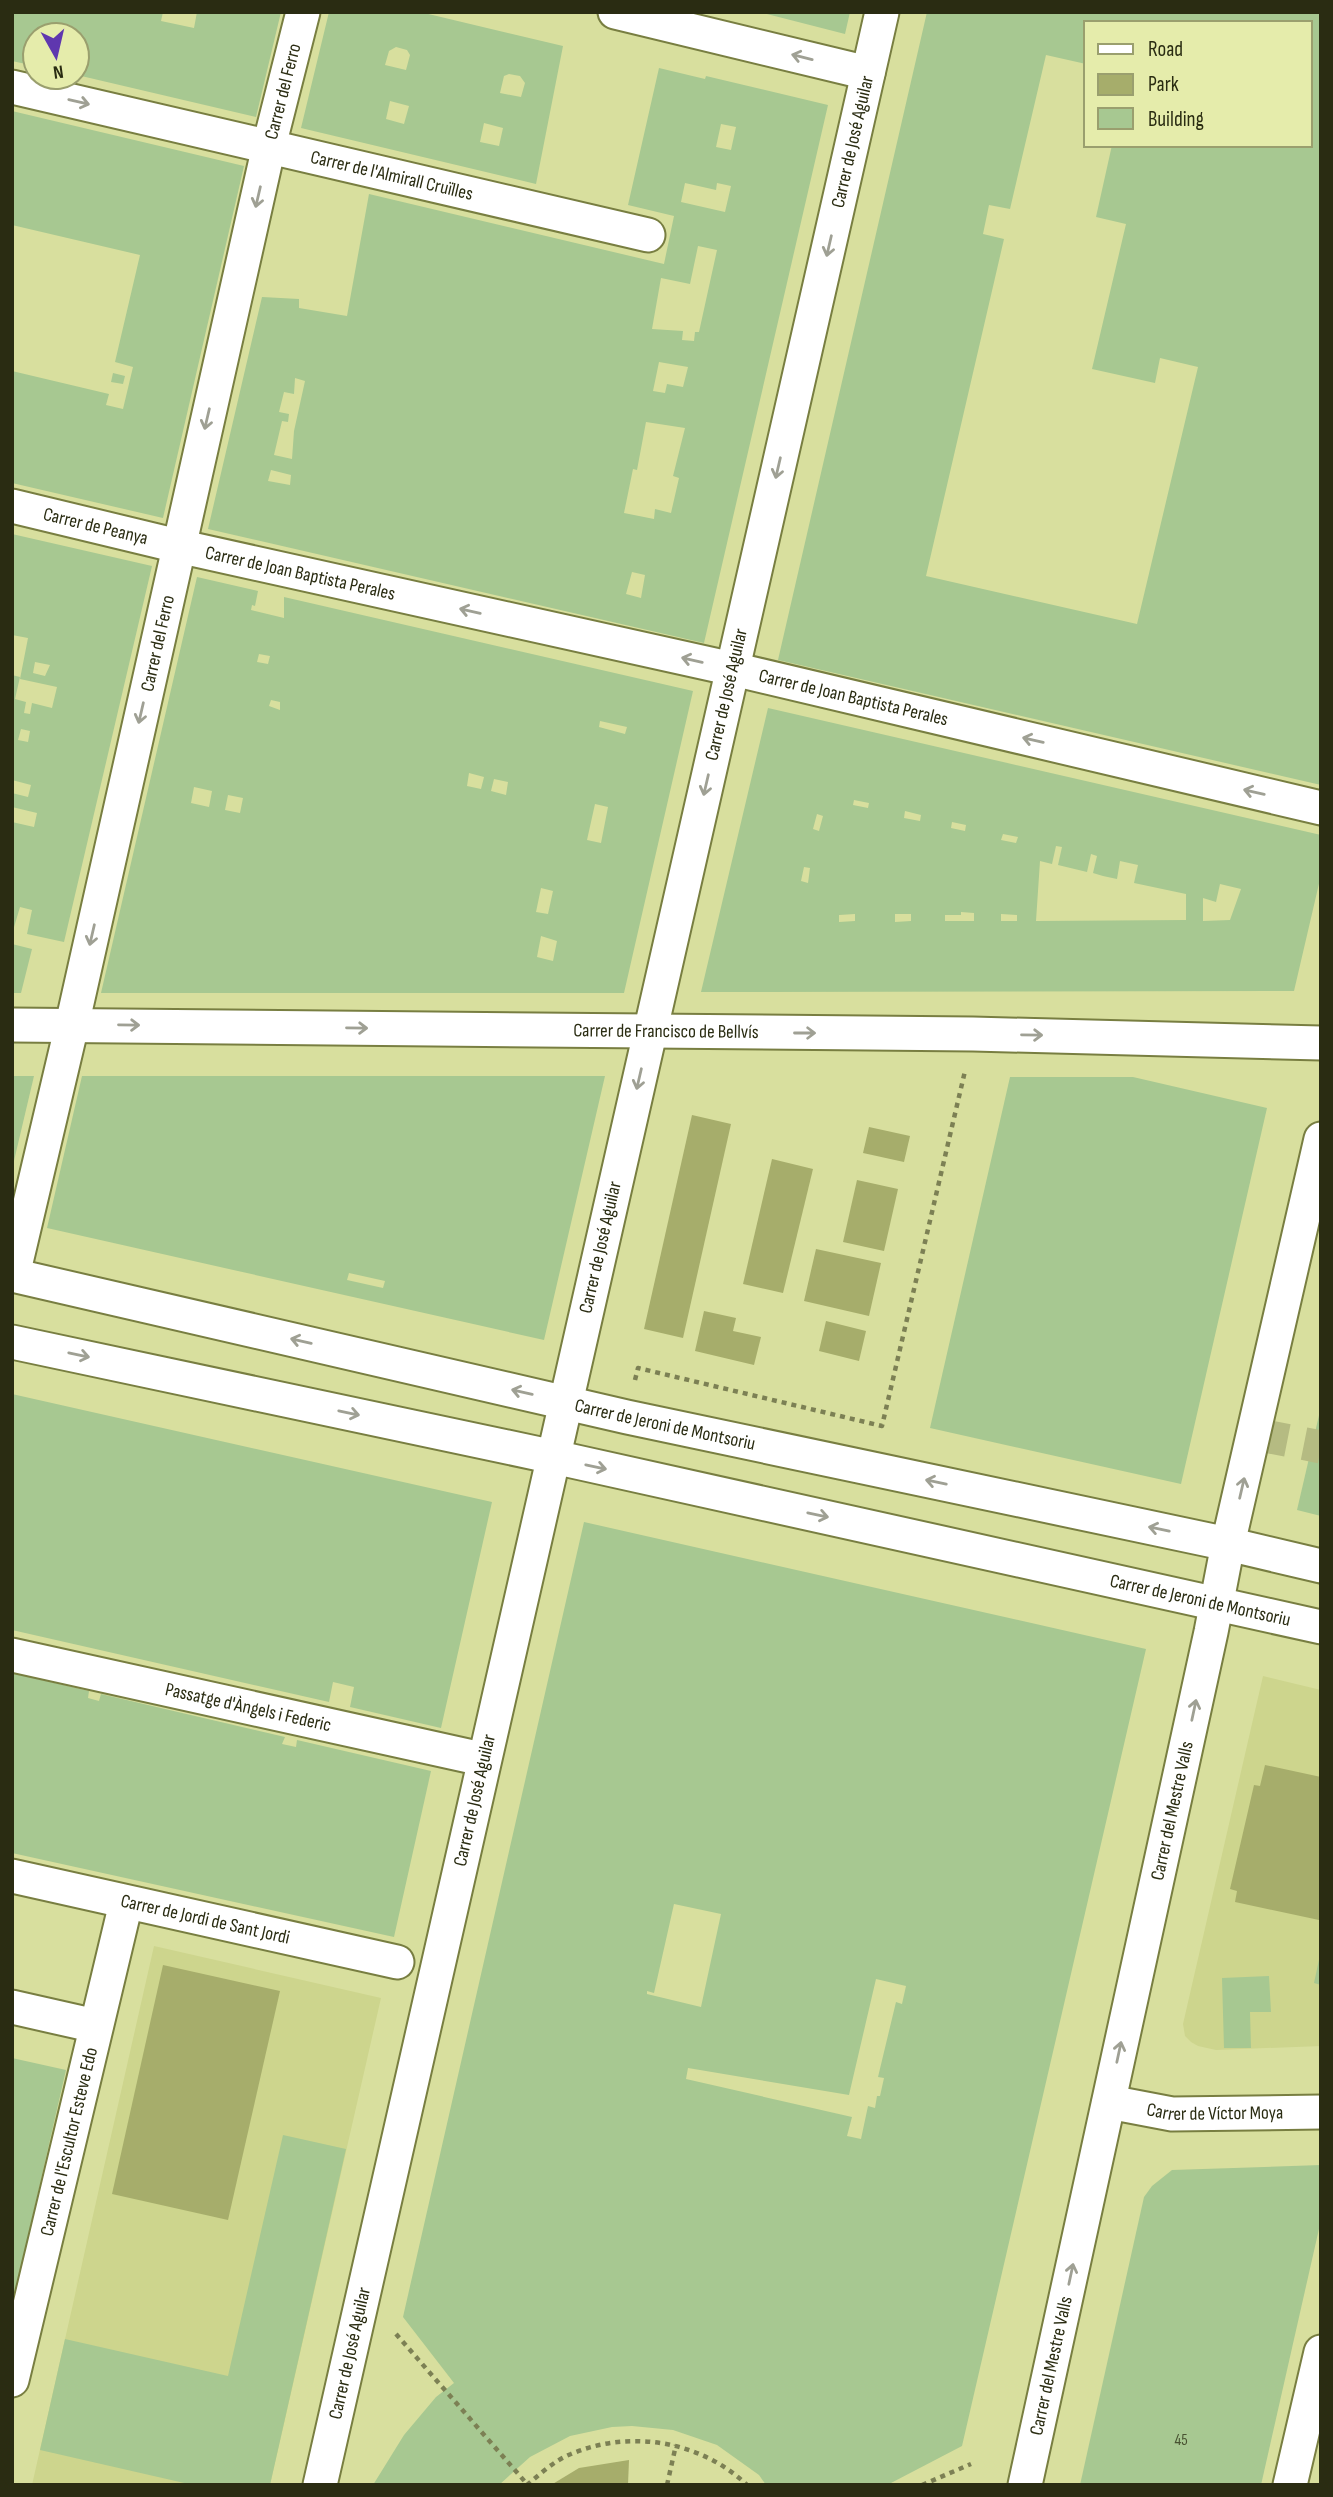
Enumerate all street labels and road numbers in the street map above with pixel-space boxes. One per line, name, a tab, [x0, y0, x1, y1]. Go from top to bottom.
street label: Carrer del Ferro	[260, 41, 306, 142]
street label: Carrer de José Aguilar	[826, 73, 879, 210]
street label: Carrer de l'Almirall Cruïlles	[308, 145, 475, 205]
street label: Carrer de Peanya	[41, 502, 150, 550]
street label: Carrer de Joan Baptista Perales	[203, 541, 398, 605]
street label: Carrer del Ferro	[136, 593, 179, 694]
street label: Carrer de José Aguilar	[700, 626, 753, 763]
street label: Carrer de Joan Baptista Perales	[756, 664, 951, 731]
street label: Carrer de Francisco de Bellvís	[573, 1019, 759, 1043]
street label: Carrer de José Aguilar	[574, 1179, 626, 1316]
street label: Carrer de Jeroni de Montsoriu	[572, 1394, 758, 1455]
street label: Carrer de Jeroni de Montsoriu	[1108, 1569, 1293, 1631]
street label: Passatge d'Àngels i Federic	[163, 1678, 333, 1737]
street label: Carrer de José Aguilar	[448, 1731, 501, 1868]
street label: Carrer del Mestre Valls	[1146, 1739, 1198, 1883]
street label: Carrer de Jordi de Sant Jordi	[118, 1889, 292, 1949]
street label: Carrer de l'Escultor Esteve Edo	[35, 2045, 103, 2238]
street label: Carrer de Víctor Moya	[1145, 2098, 1283, 2126]
street label: Carrer de José Aguilar	[324, 2285, 376, 2422]
street label: Carrer del Mestre Valls	[1025, 2294, 1077, 2437]

